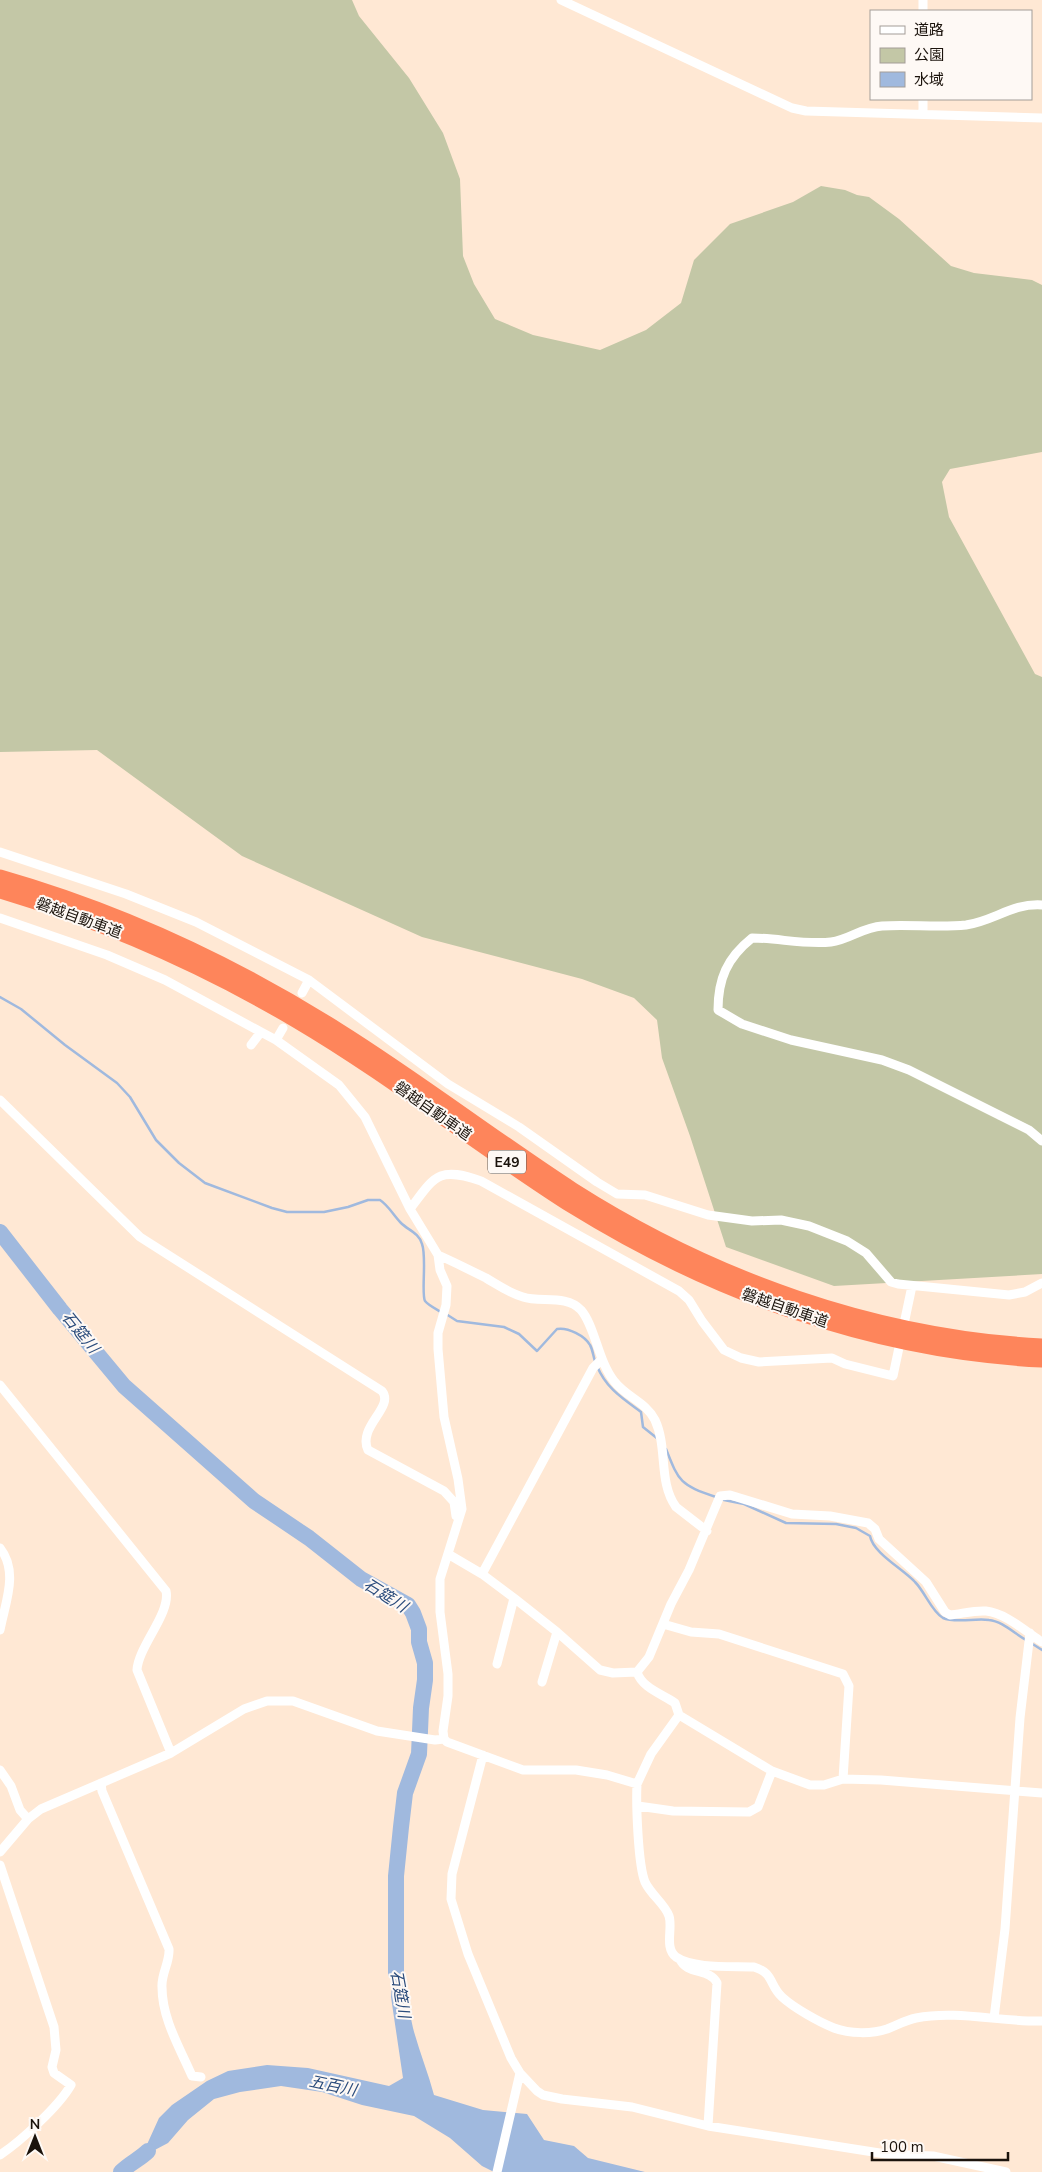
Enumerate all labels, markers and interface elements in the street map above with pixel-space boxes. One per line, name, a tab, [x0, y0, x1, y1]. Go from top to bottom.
legend	[870, 10, 1032, 100]
text: 道路	[914, 20, 944, 40]
text: 公園	[914, 45, 944, 65]
text: 水域	[914, 70, 944, 90]
street label: 磐越自動車道	[33, 893, 125, 943]
street label: 磐越自動車道	[390, 1077, 476, 1145]
road number: E49	[488, 1150, 526, 1174]
street label: 磐越自動車道	[739, 1284, 831, 1332]
water label: 石筵川	[57, 1307, 105, 1360]
water label: 石筵川	[359, 1574, 413, 1619]
water label: 石筵川	[385, 1969, 415, 2022]
water label: 五百川	[307, 2070, 361, 2102]
north arrow	[10, 2112, 60, 2162]
text: N	[30, 2115, 40, 2134]
scale bar	[872, 2130, 1008, 2162]
text: 100 m	[880, 2137, 924, 2157]

